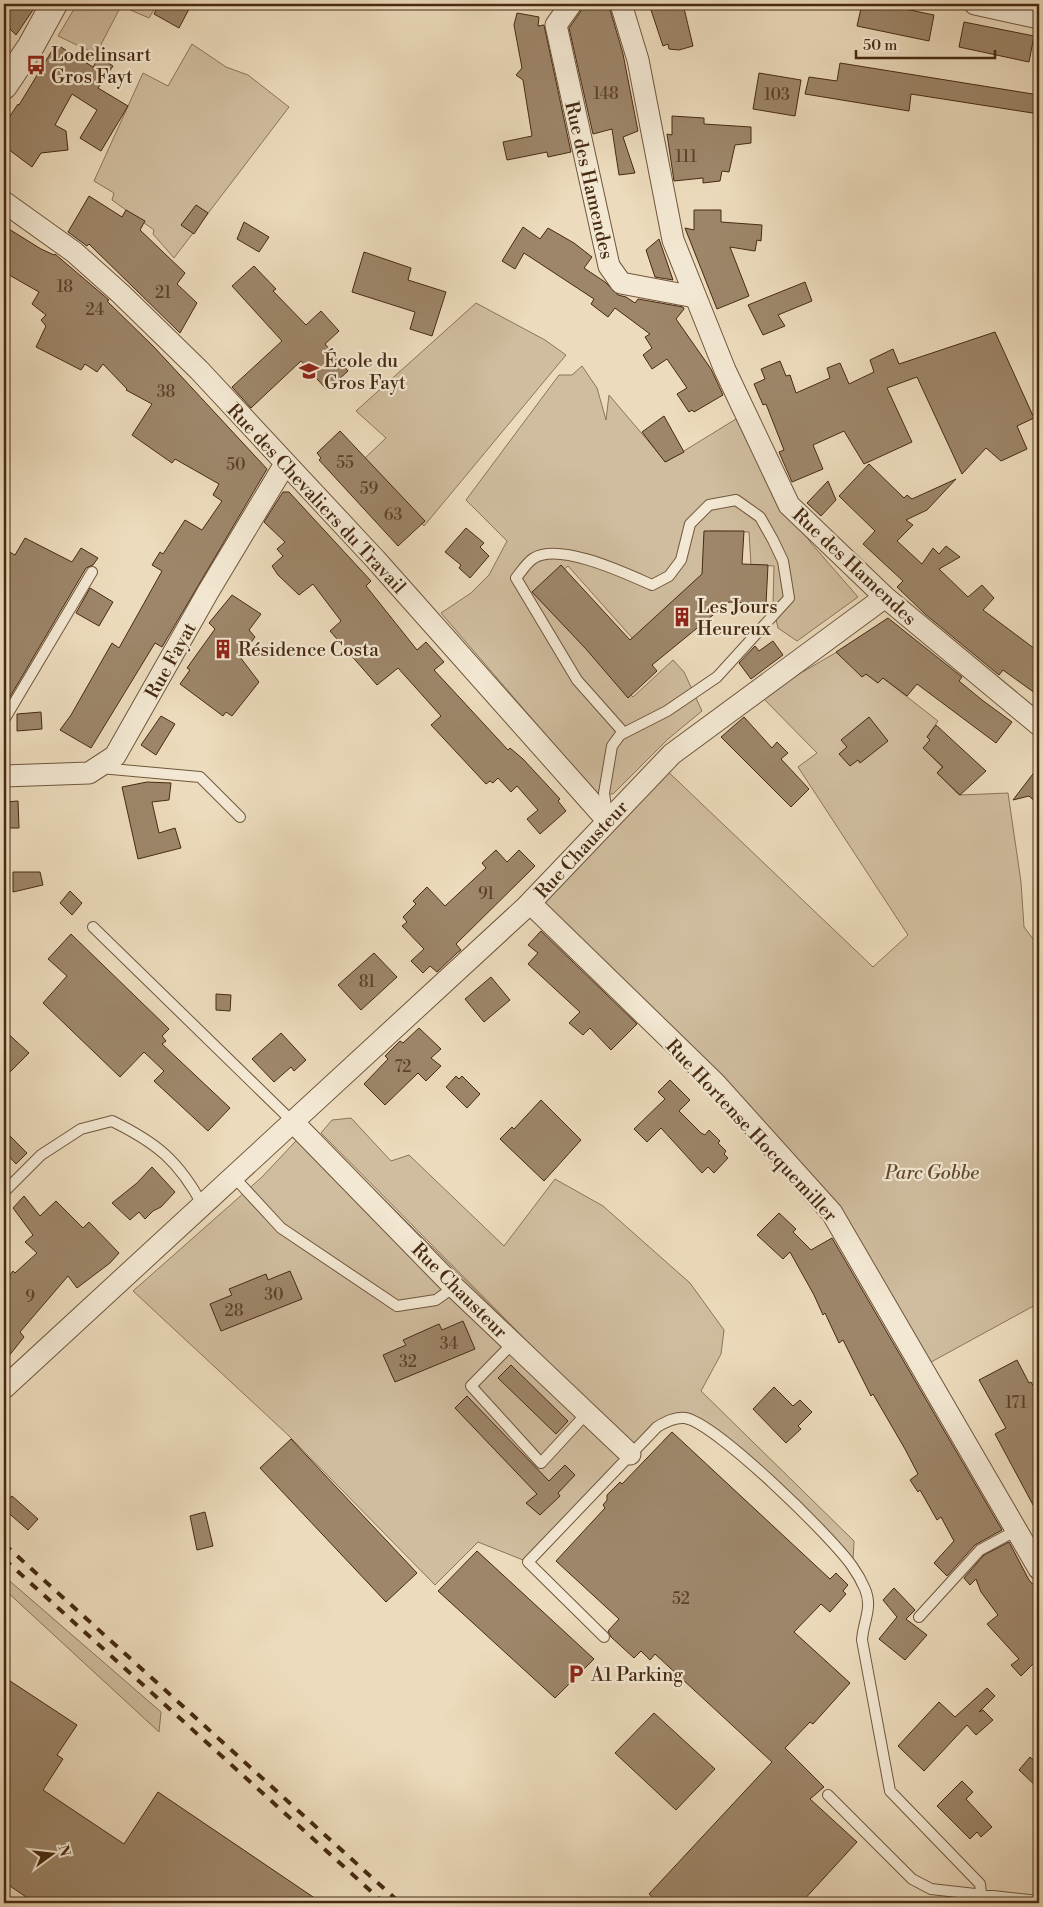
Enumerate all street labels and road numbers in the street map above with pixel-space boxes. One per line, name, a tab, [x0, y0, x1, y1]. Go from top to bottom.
street label: Rue des Hamendes	[559, 99, 619, 261]
street label: Rue des Chevaliers du Travail	[222, 399, 411, 599]
street label: Rue des Hamendes	[787, 503, 921, 630]
street label: Rue Fayat	[140, 618, 202, 703]
street label: Rue Chausteur	[530, 795, 633, 904]
street label: Rue Hortense Hocquemiller	[660, 1034, 842, 1227]
street label: Rue Chausteur	[406, 1238, 512, 1344]

